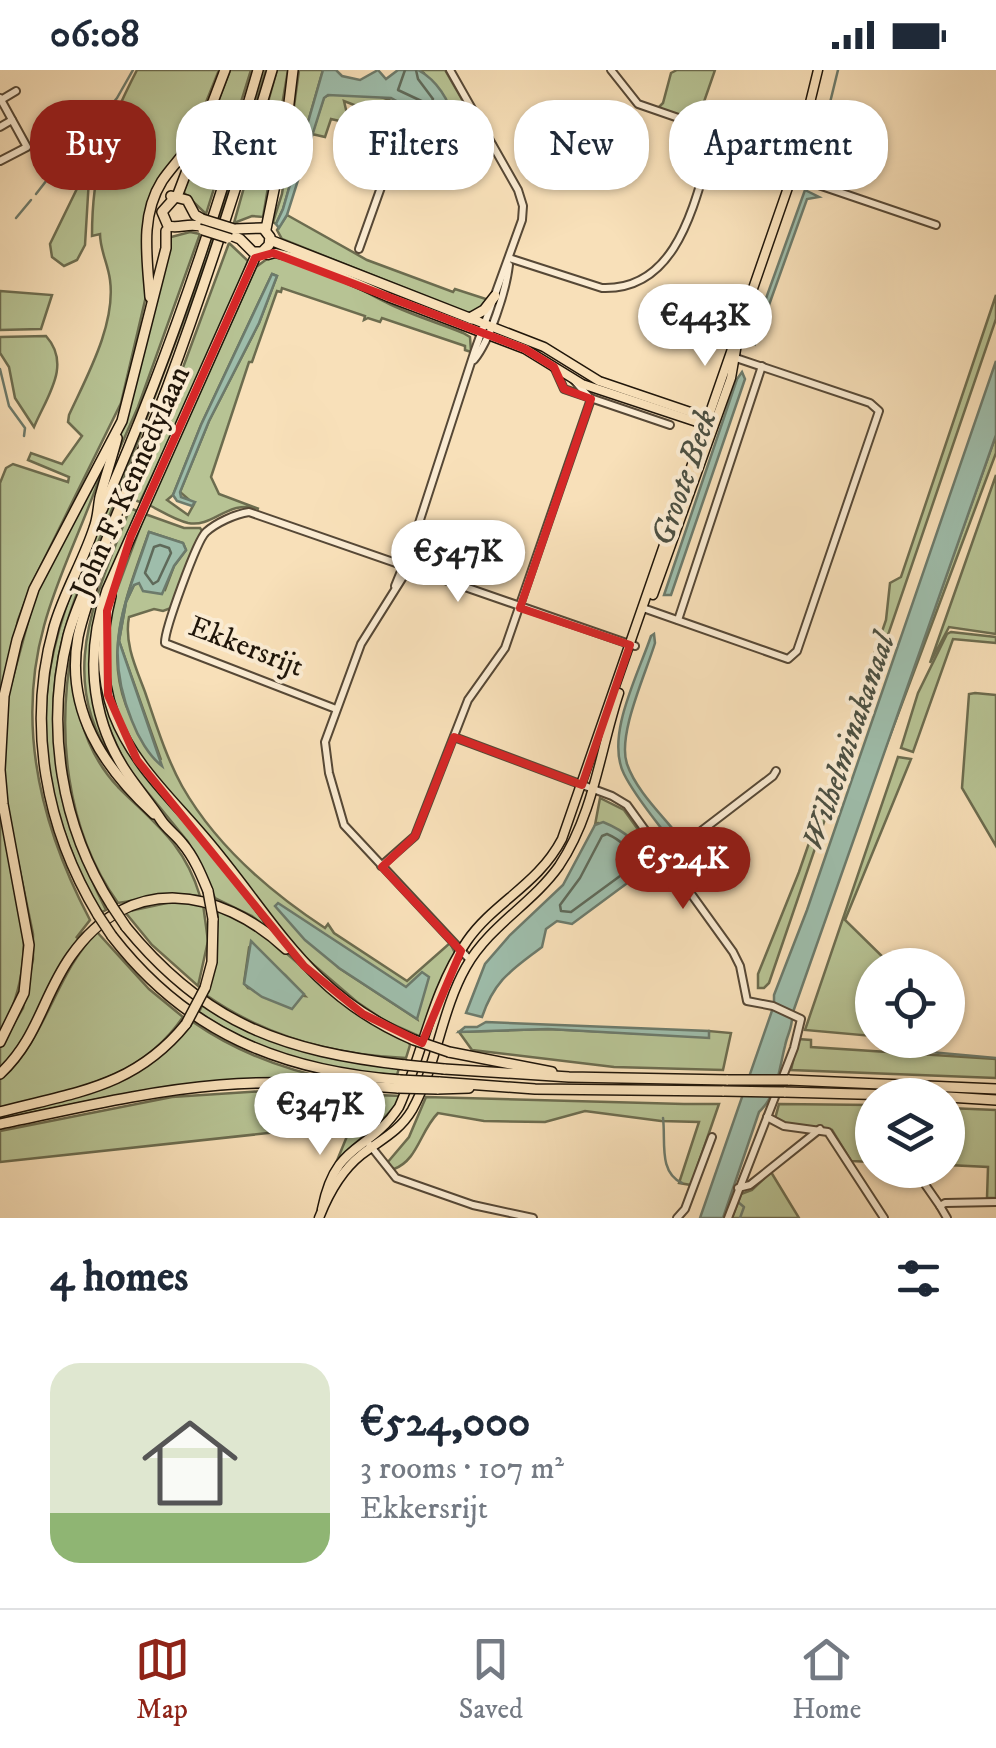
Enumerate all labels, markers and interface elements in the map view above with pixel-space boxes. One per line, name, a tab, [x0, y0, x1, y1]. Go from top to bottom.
text: 06:08	[50, 11, 140, 59]
chip: Buy	[30, 100, 156, 190]
chip: Rent	[176, 100, 313, 190]
chip: Filters	[333, 100, 494, 190]
chip: New	[514, 100, 649, 190]
chip: Apartment	[669, 100, 888, 190]
pin: €443K	[635, 284, 775, 369]
text: €443K	[660, 296, 750, 336]
street label: John F. Kennedylaan	[62, 360, 199, 606]
water label: Groote Beek	[643, 404, 727, 551]
pin: €547K	[388, 520, 528, 605]
text: €547K	[413, 532, 503, 572]
street label: Ekkersrijt	[183, 608, 309, 686]
water label: Wilhelminakanaal	[793, 625, 906, 855]
pin: €524K	[613, 827, 753, 912]
text: €524K	[637, 839, 729, 879]
map controls	[855, 948, 965, 1188]
button: locate	[855, 948, 965, 1058]
pin: €347K	[250, 1073, 390, 1158]
button: layers	[855, 1078, 965, 1188]
text: €347K	[276, 1085, 364, 1125]
icon: filters	[891, 1251, 946, 1306]
text: 4 homes	[50, 1252, 188, 1304]
text: €524,000	[360, 1397, 530, 1449]
icon: home	[130, 1403, 250, 1523]
text: 3 rooms · 107 m²	[360, 1449, 564, 1489]
text: Ekkersrijt	[360, 1489, 488, 1529]
tab: Map	[135, 1632, 190, 1727]
tab: Saved	[459, 1632, 523, 1727]
tab: Home	[792, 1632, 861, 1727]

